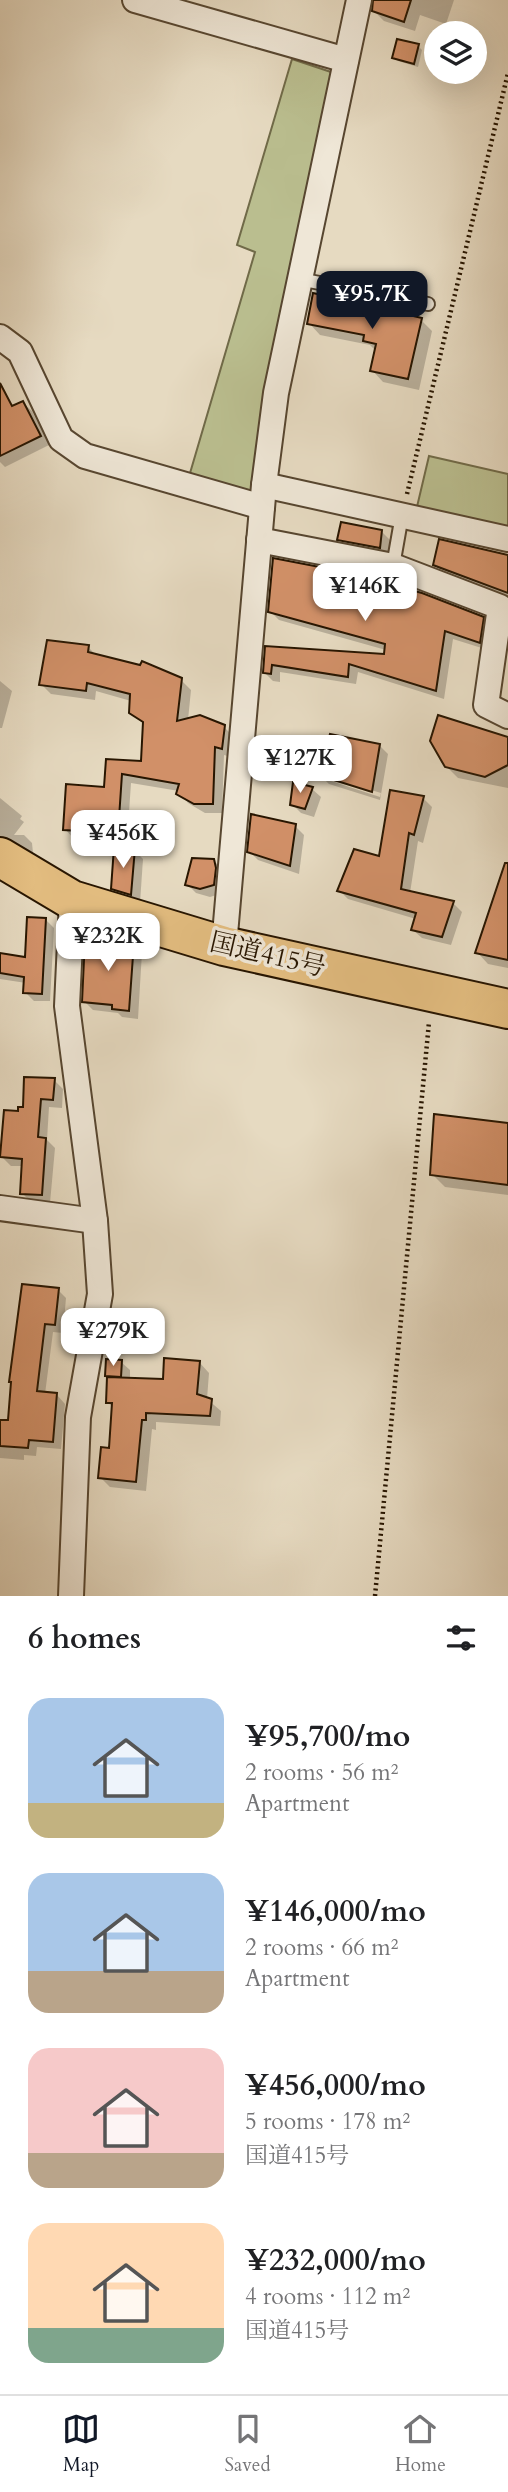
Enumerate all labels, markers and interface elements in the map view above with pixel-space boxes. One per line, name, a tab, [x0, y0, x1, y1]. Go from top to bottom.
map controls	[424, 21, 487, 84]
button: layers	[424, 21, 487, 84]
pin: ¥95.7K	[315, 272, 429, 331]
text: ¥95.7K	[333, 278, 412, 309]
pin: ¥146K	[316, 564, 414, 623]
text: ¥146K	[329, 570, 401, 601]
pin: ¥127K	[251, 736, 349, 795]
text: ¥127K	[264, 742, 336, 773]
pin: ¥456K	[74, 810, 172, 870]
text: ¥456K	[87, 817, 159, 848]
pin: ¥232K	[59, 914, 157, 973]
text: ¥232K	[72, 920, 144, 951]
street label: 国道415号	[206, 924, 329, 985]
pin: ¥279K	[64, 1308, 162, 1368]
text: ¥279K	[77, 1315, 149, 1346]
text: 6 homes	[28, 1618, 141, 1659]
icon: filters	[442, 1619, 480, 1657]
text: ¥95,700/mo	[245, 1716, 410, 1757]
icon: home	[84, 1726, 168, 1810]
text: 2 rooms · 56 m²	[245, 1757, 398, 1788]
text: Apartment	[245, 1788, 349, 1819]
text: ¥146,000/mo	[245, 1891, 426, 1932]
icon: home	[84, 1901, 168, 1985]
text: 2 rooms · 66 m²	[245, 1932, 398, 1963]
text: Apartment	[245, 1963, 349, 1994]
text: ¥456,000/mo	[245, 2065, 426, 2106]
icon: home	[84, 2076, 168, 2160]
text: 5 rooms · 178 m²	[245, 2106, 410, 2137]
text: 国道415号	[245, 2140, 349, 2171]
text: ¥232,000/mo	[245, 2240, 426, 2281]
icon: home	[84, 2251, 168, 2335]
text: 4 rooms · 112 m²	[245, 2281, 410, 2312]
text: 国道415号	[245, 2315, 349, 2346]
tab: Map	[62, 2410, 100, 2478]
tab: Saved	[225, 2410, 271, 2478]
tab: Home	[395, 2410, 446, 2478]

